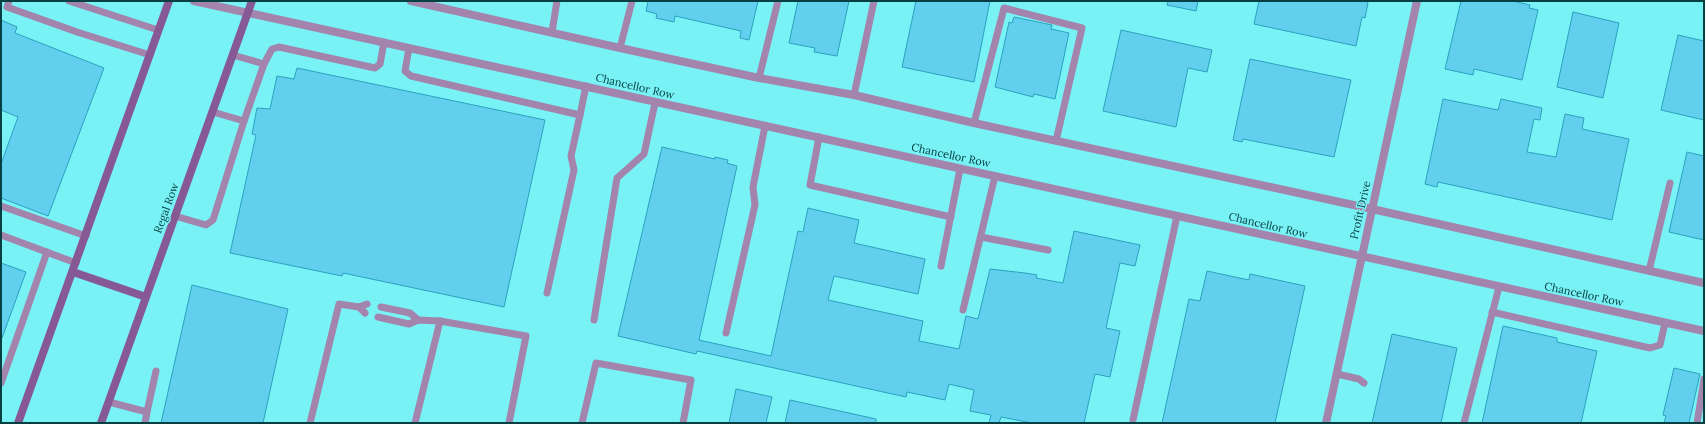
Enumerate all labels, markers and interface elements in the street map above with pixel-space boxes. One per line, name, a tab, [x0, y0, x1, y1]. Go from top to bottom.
street label: Chancellor Row	[594, 70, 676, 102]
street label: Chancellor Row	[910, 140, 992, 170]
street label: Profit Drive	[1346, 179, 1374, 241]
street label: Regal Row	[150, 181, 182, 235]
street label: Chancellor Row	[1227, 209, 1309, 241]
street label: Chancellor Row	[1543, 279, 1625, 309]

